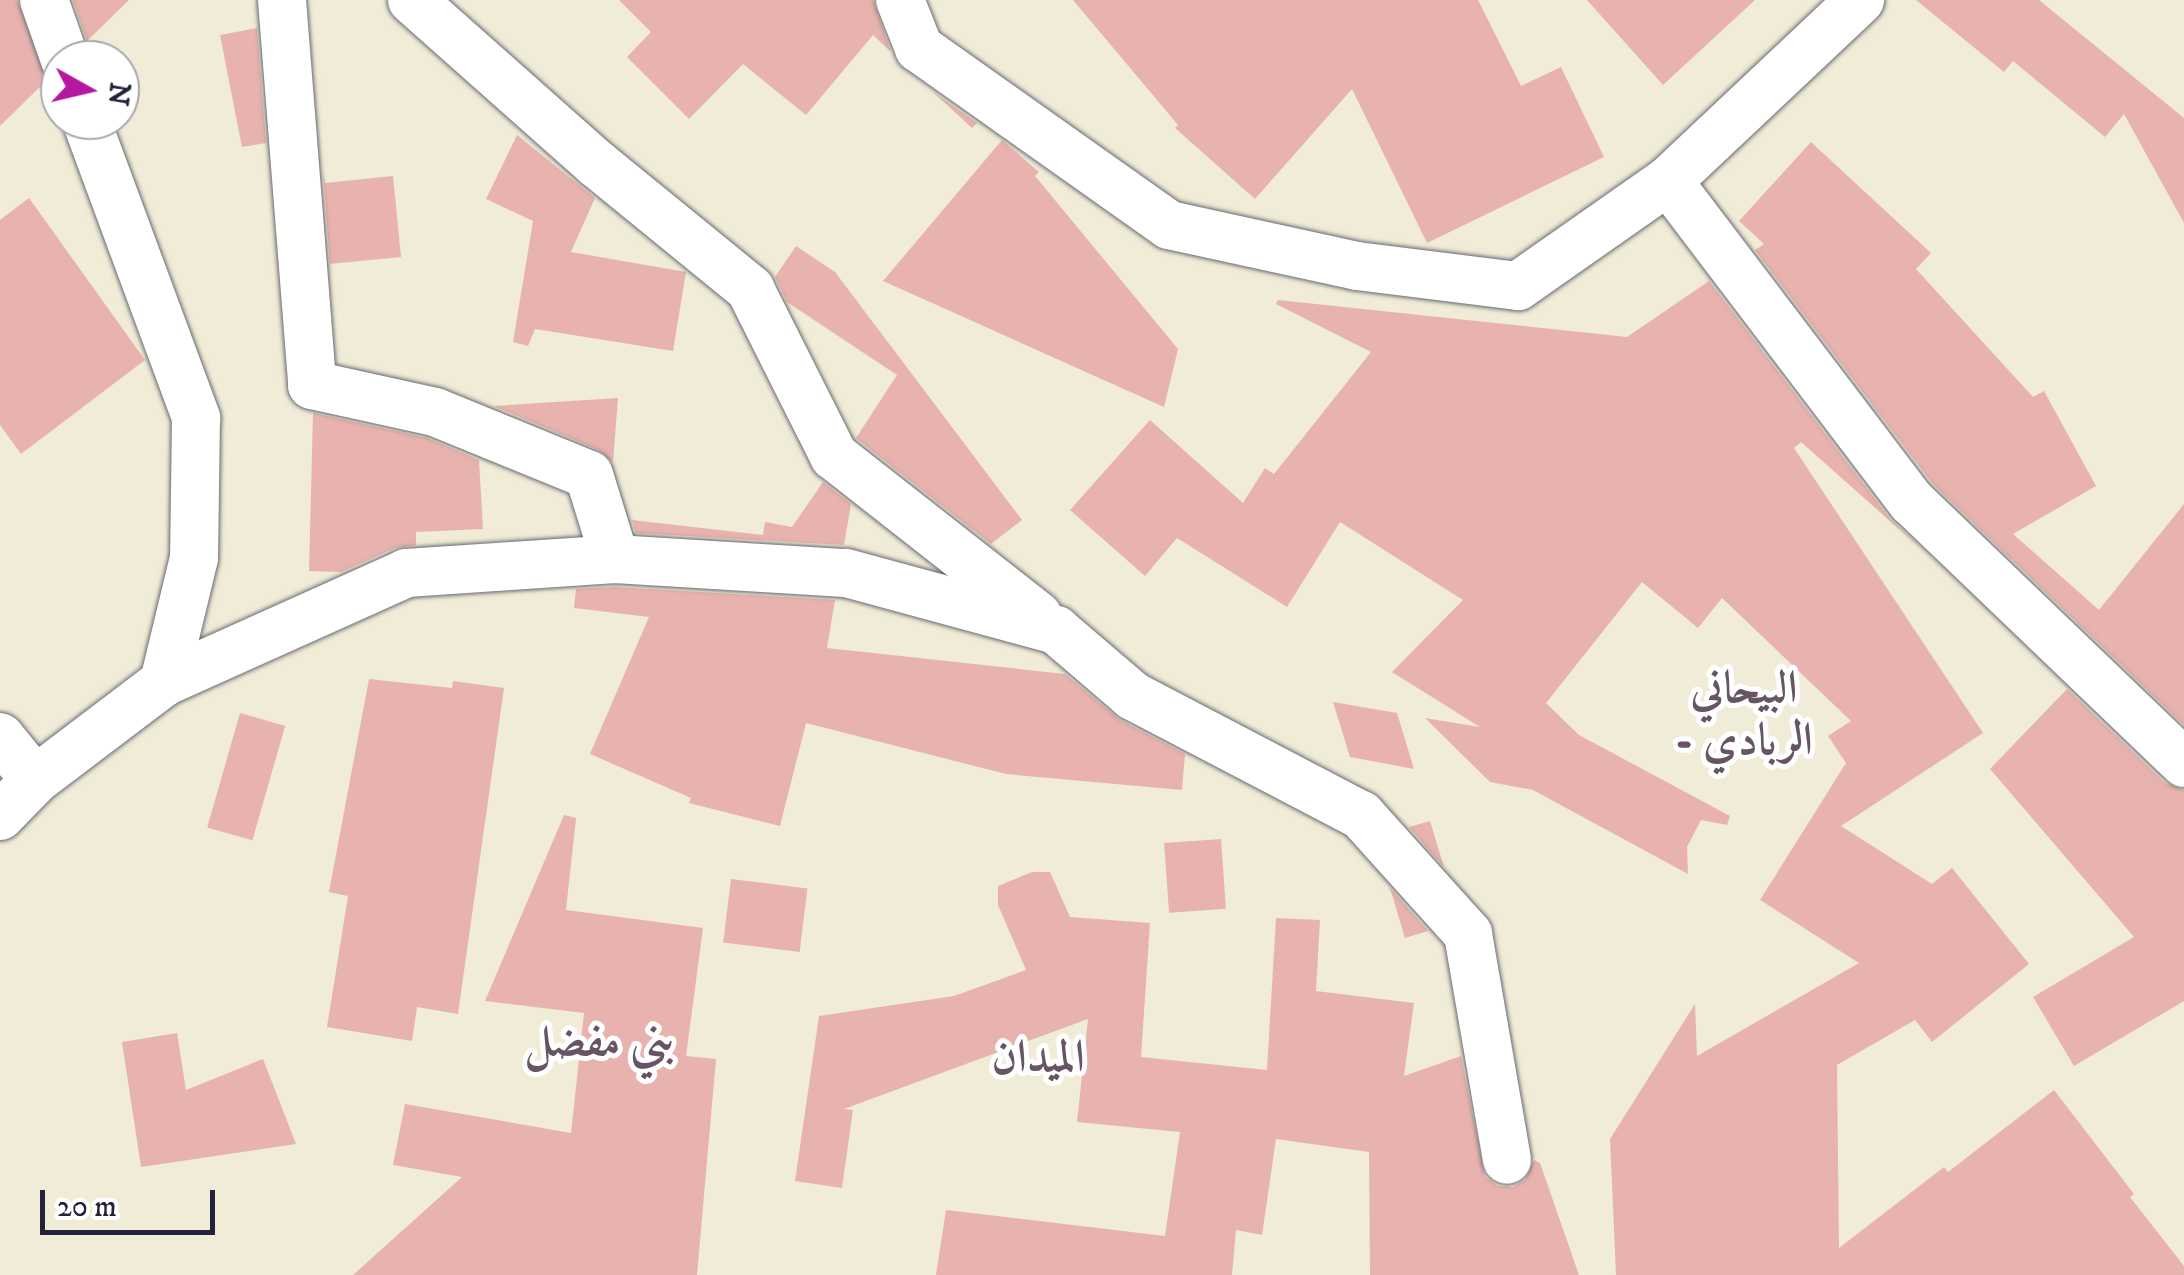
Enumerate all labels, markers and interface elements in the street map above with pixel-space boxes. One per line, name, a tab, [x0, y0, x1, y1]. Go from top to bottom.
north arrow	[40, 40, 140, 140]
text: N	[99, 80, 137, 108]
district label: البيحاني - الربادي	[1675, 663, 1813, 769]
district label: بني مفضل	[524, 1016, 676, 1070]
district label: الميدان	[991, 1032, 1085, 1086]
scale bar	[45, 1170, 220, 1232]
text: 20 m	[57, 1189, 117, 1226]

